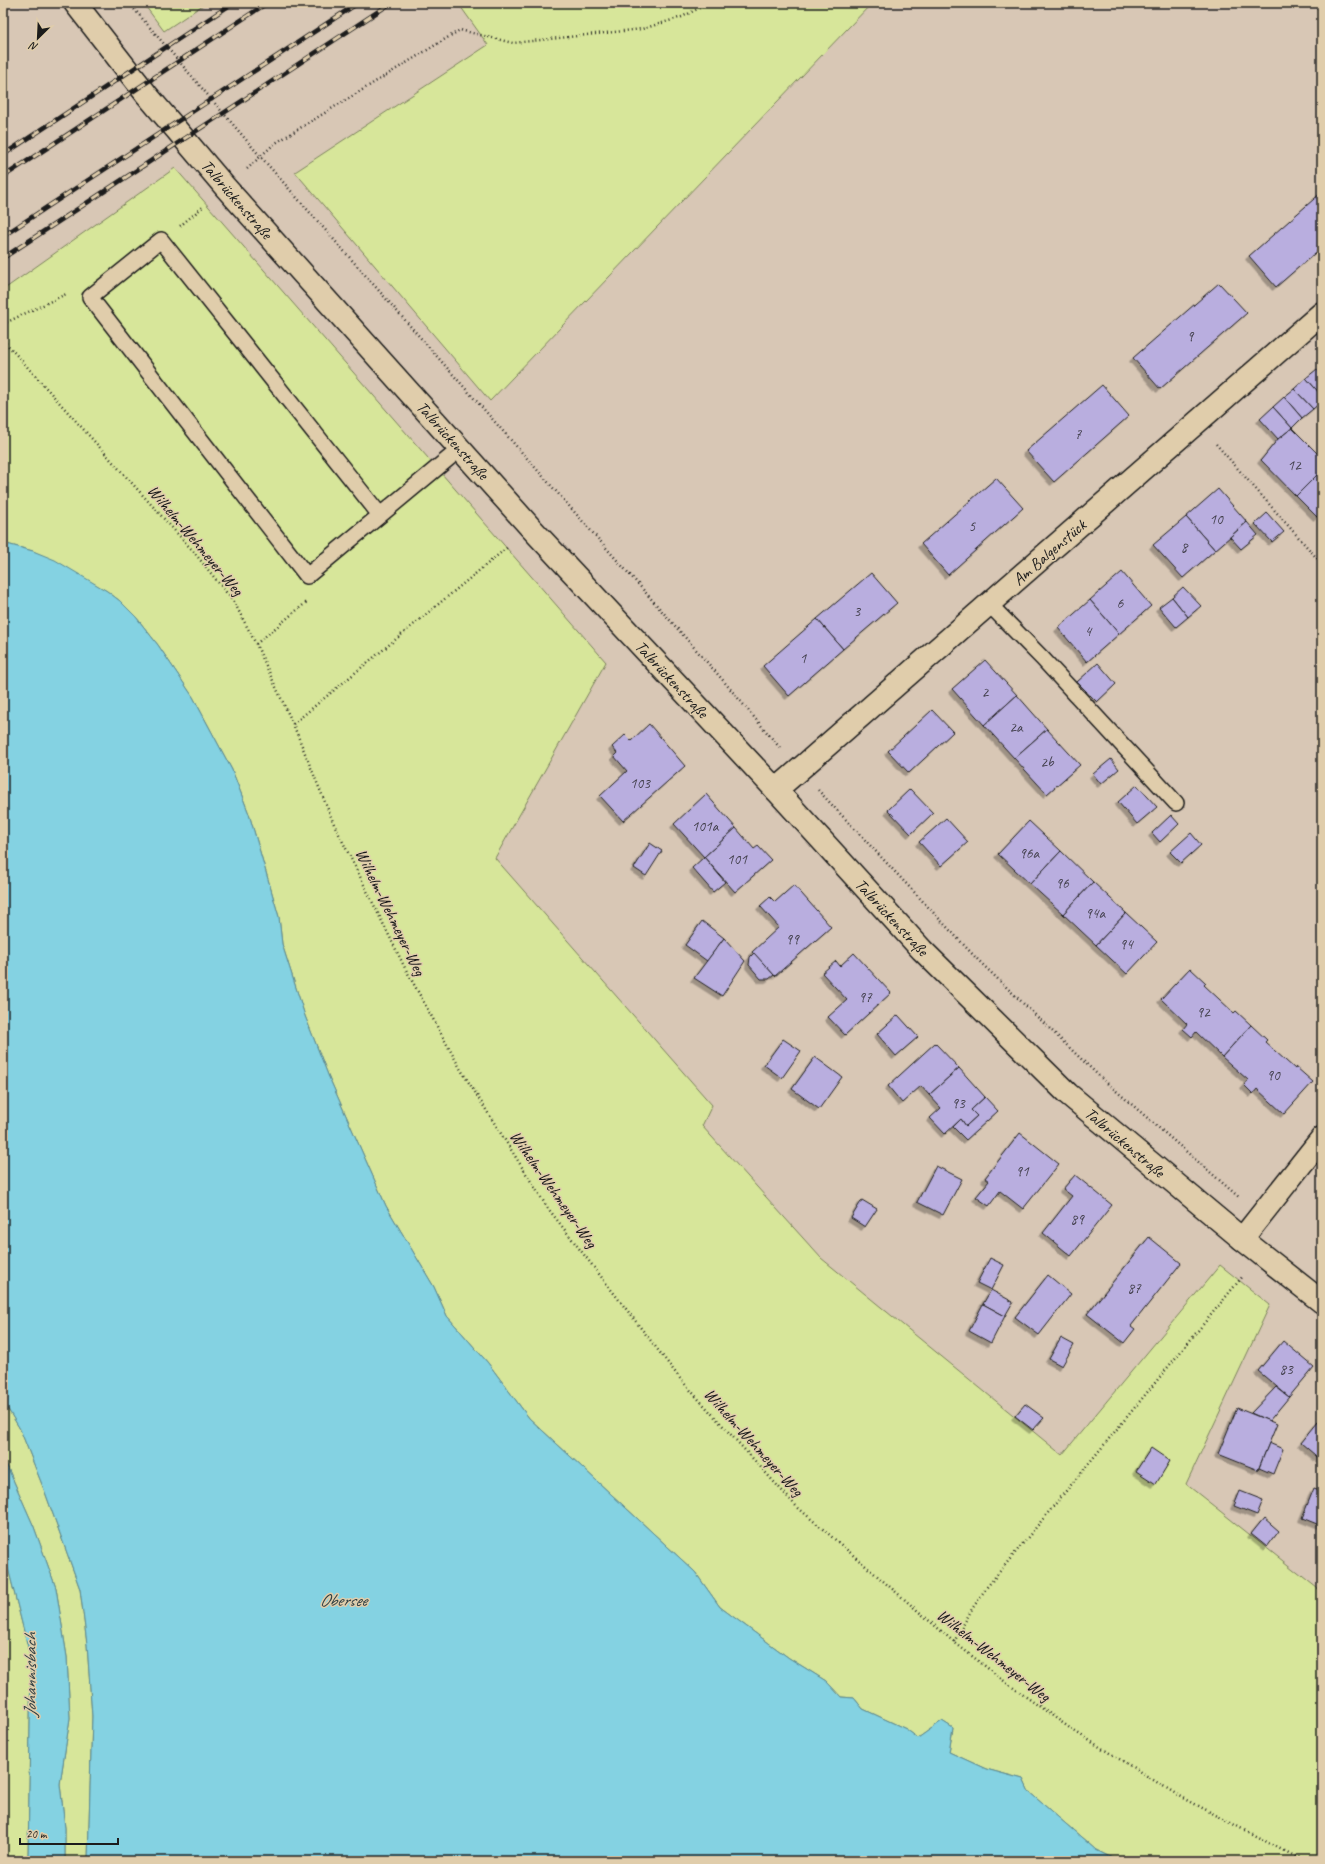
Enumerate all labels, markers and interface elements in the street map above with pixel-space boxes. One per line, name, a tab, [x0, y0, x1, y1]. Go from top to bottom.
north arrow	[18, 18, 58, 58]
text: N	[26, 38, 40, 55]
street label: Talbrückenstraße	[196, 155, 278, 244]
house number: 9	[1187, 327, 1195, 346]
street label: Talbrückenstraße	[412, 397, 494, 485]
house number: 7	[1075, 425, 1083, 444]
house number: 12	[1287, 456, 1302, 475]
street label: Wilhelm-Wehmeyer-Weg	[143, 480, 249, 601]
house number: 10	[1209, 510, 1224, 529]
street label: Am Balgenstück	[1008, 514, 1092, 590]
house number: 5	[969, 517, 977, 536]
house number: 8	[1181, 538, 1189, 557]
house number: 6	[1117, 594, 1125, 613]
house number: 3	[854, 602, 862, 621]
house number: 4	[1085, 622, 1093, 641]
street label: Talbrückenstraße	[630, 636, 714, 724]
house number: 1	[800, 649, 808, 668]
house number: 2	[982, 683, 990, 702]
house number: 2a	[1009, 718, 1024, 737]
house number: 2b	[1040, 753, 1055, 772]
house number: 103	[630, 774, 651, 793]
house number: 101a	[692, 817, 720, 836]
house number: 96a	[1019, 844, 1040, 863]
street label: Wilhelm-Wehmeyer-Weg	[351, 845, 431, 980]
house number: 101	[727, 850, 748, 869]
street label: Talbrückenstraße	[850, 874, 934, 962]
house number: 96	[1055, 874, 1070, 893]
house number: 94a	[1085, 904, 1106, 923]
house number: 99	[785, 930, 800, 949]
house number: 94	[1119, 935, 1134, 954]
house number: 97	[858, 988, 873, 1007]
house number: 92	[1196, 1003, 1211, 1022]
house number: 90	[1266, 1066, 1281, 1085]
house number: 93	[951, 1094, 966, 1113]
street label: Talbrückenstraße	[1080, 1103, 1170, 1183]
street label: Wilhelm-Wehmeyer-Weg	[505, 1126, 603, 1253]
house number: 91	[1015, 1162, 1030, 1181]
house number: 89	[1070, 1210, 1085, 1229]
house number: 87	[1127, 1279, 1142, 1298]
house number: 83	[1279, 1360, 1294, 1379]
street label: Wilhelm-Wehmeyer-Weg	[699, 1384, 808, 1502]
water label: Obersee	[320, 1589, 370, 1611]
street label: Wilhelm-Wehmeyer-Weg	[933, 1604, 1056, 1707]
water label: Johannisbach	[19, 1631, 41, 1719]
scale bar	[20, 1820, 118, 1846]
text: 20 m	[26, 1826, 48, 1842]

